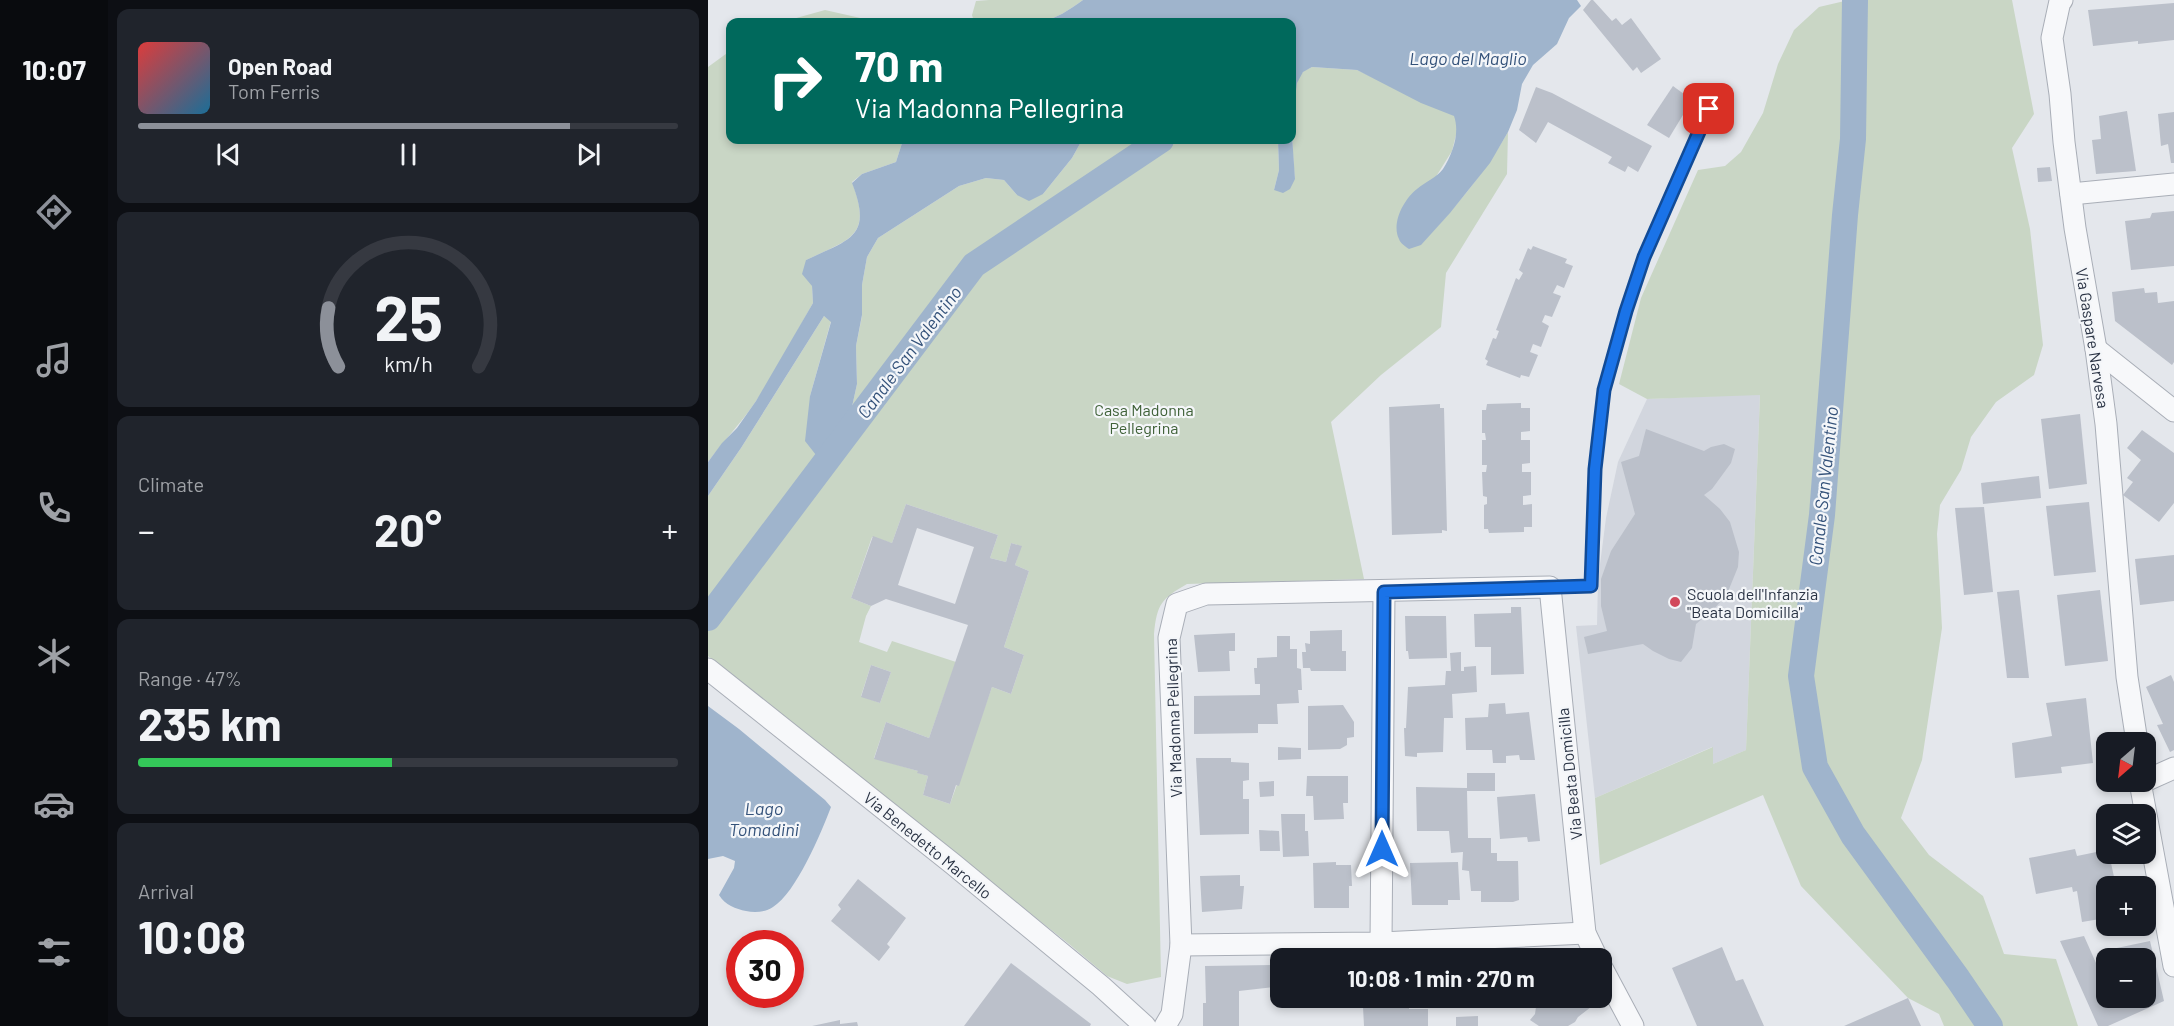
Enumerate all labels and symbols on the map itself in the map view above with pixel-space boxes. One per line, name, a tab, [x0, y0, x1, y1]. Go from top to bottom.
water label: Lago del Maglio	[1409, 47, 1527, 69]
pin	[1683, 83, 1734, 134]
street label: Via Gaspare Narvesa	[2073, 266, 2113, 410]
water label: Canale San Valentino	[852, 282, 966, 422]
park label: Casa Madonna Pellegrina	[1094, 400, 1194, 437]
water label: Canale San Valentino	[1804, 405, 1842, 567]
place label: Scuola dell'Infanzia "Beata Domicilla"	[1687, 584, 1818, 621]
marker: Scuola dell'Infanzia "Beata Domicilla"	[1668, 595, 1682, 609]
street label: Via Madonna Pellegrina	[1161, 638, 1185, 798]
street label: Via Beata Domicilla	[1553, 707, 1585, 841]
north arrow	[2096, 732, 2156, 792]
street label: Via Benedetto Marcello	[860, 788, 996, 902]
water label: Lago Tomadini	[729, 797, 800, 840]
position arrow	[1350, 817, 1414, 881]
speed limit sign: 30	[726, 930, 804, 1008]

